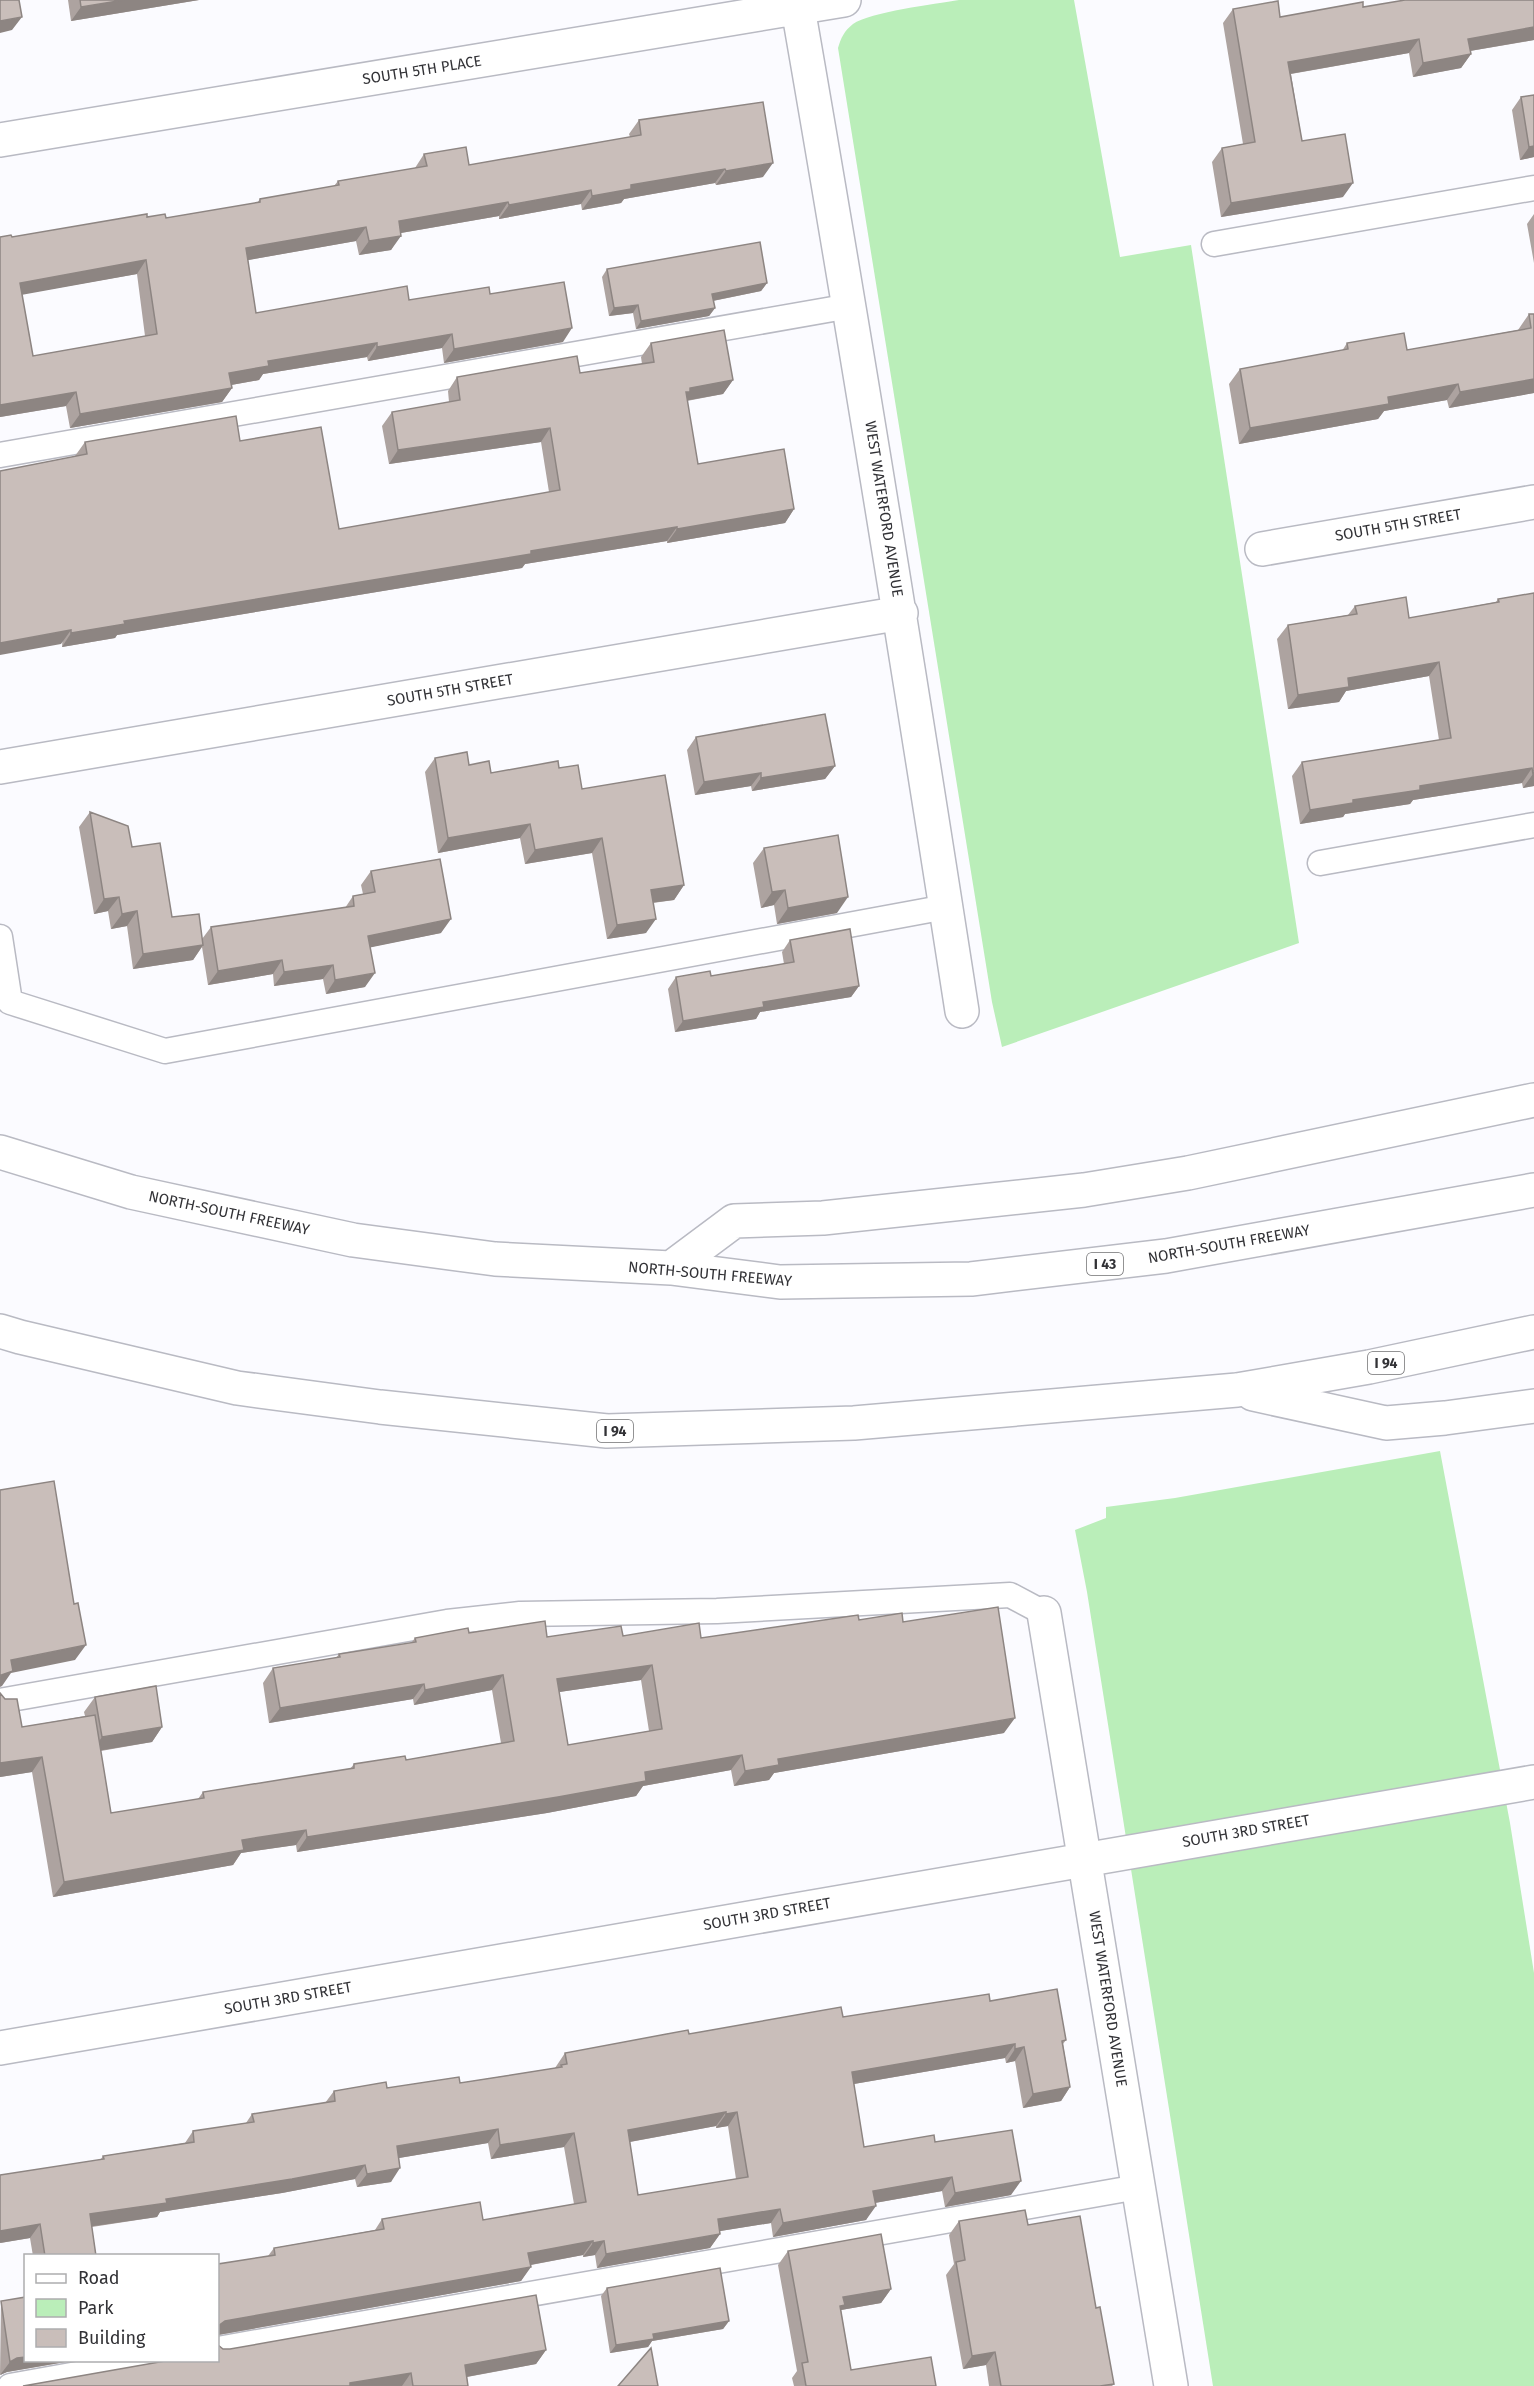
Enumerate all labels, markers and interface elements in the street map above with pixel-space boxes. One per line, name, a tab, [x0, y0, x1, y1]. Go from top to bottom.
street label: SOUTH 5TH PLACE	[361, 52, 483, 88]
street label: WEST WATERFORD AVENUE	[861, 420, 907, 598]
street label: SOUTH 5TH STREET	[1334, 505, 1463, 545]
street label: SOUTH 5TH STREET	[386, 670, 515, 710]
street label: NORTH-SOUTH FREEWAY	[147, 1187, 312, 1239]
street label: NORTH-SOUTH FREEWAY	[1147, 1221, 1312, 1267]
road number: I 43	[1087, 1253, 1123, 1275]
street label: NORTH-SOUTH FREEWAY	[627, 1258, 793, 1290]
road number: I 94	[1368, 1352, 1404, 1374]
road number: I 94	[597, 1420, 633, 1442]
street label: SOUTH 3RD STREET	[1181, 1811, 1311, 1851]
street label: SOUTH 3RD STREET	[702, 1894, 832, 1934]
street label: WEST WATERFORD AVENUE	[1085, 1910, 1131, 2088]
street label: SOUTH 3RD STREET	[223, 1978, 353, 2018]
legend	[24, 2254, 219, 2362]
text: Road	[78, 2267, 120, 2289]
text: Park	[78, 2297, 114, 2319]
text: Building	[78, 2327, 146, 2349]

